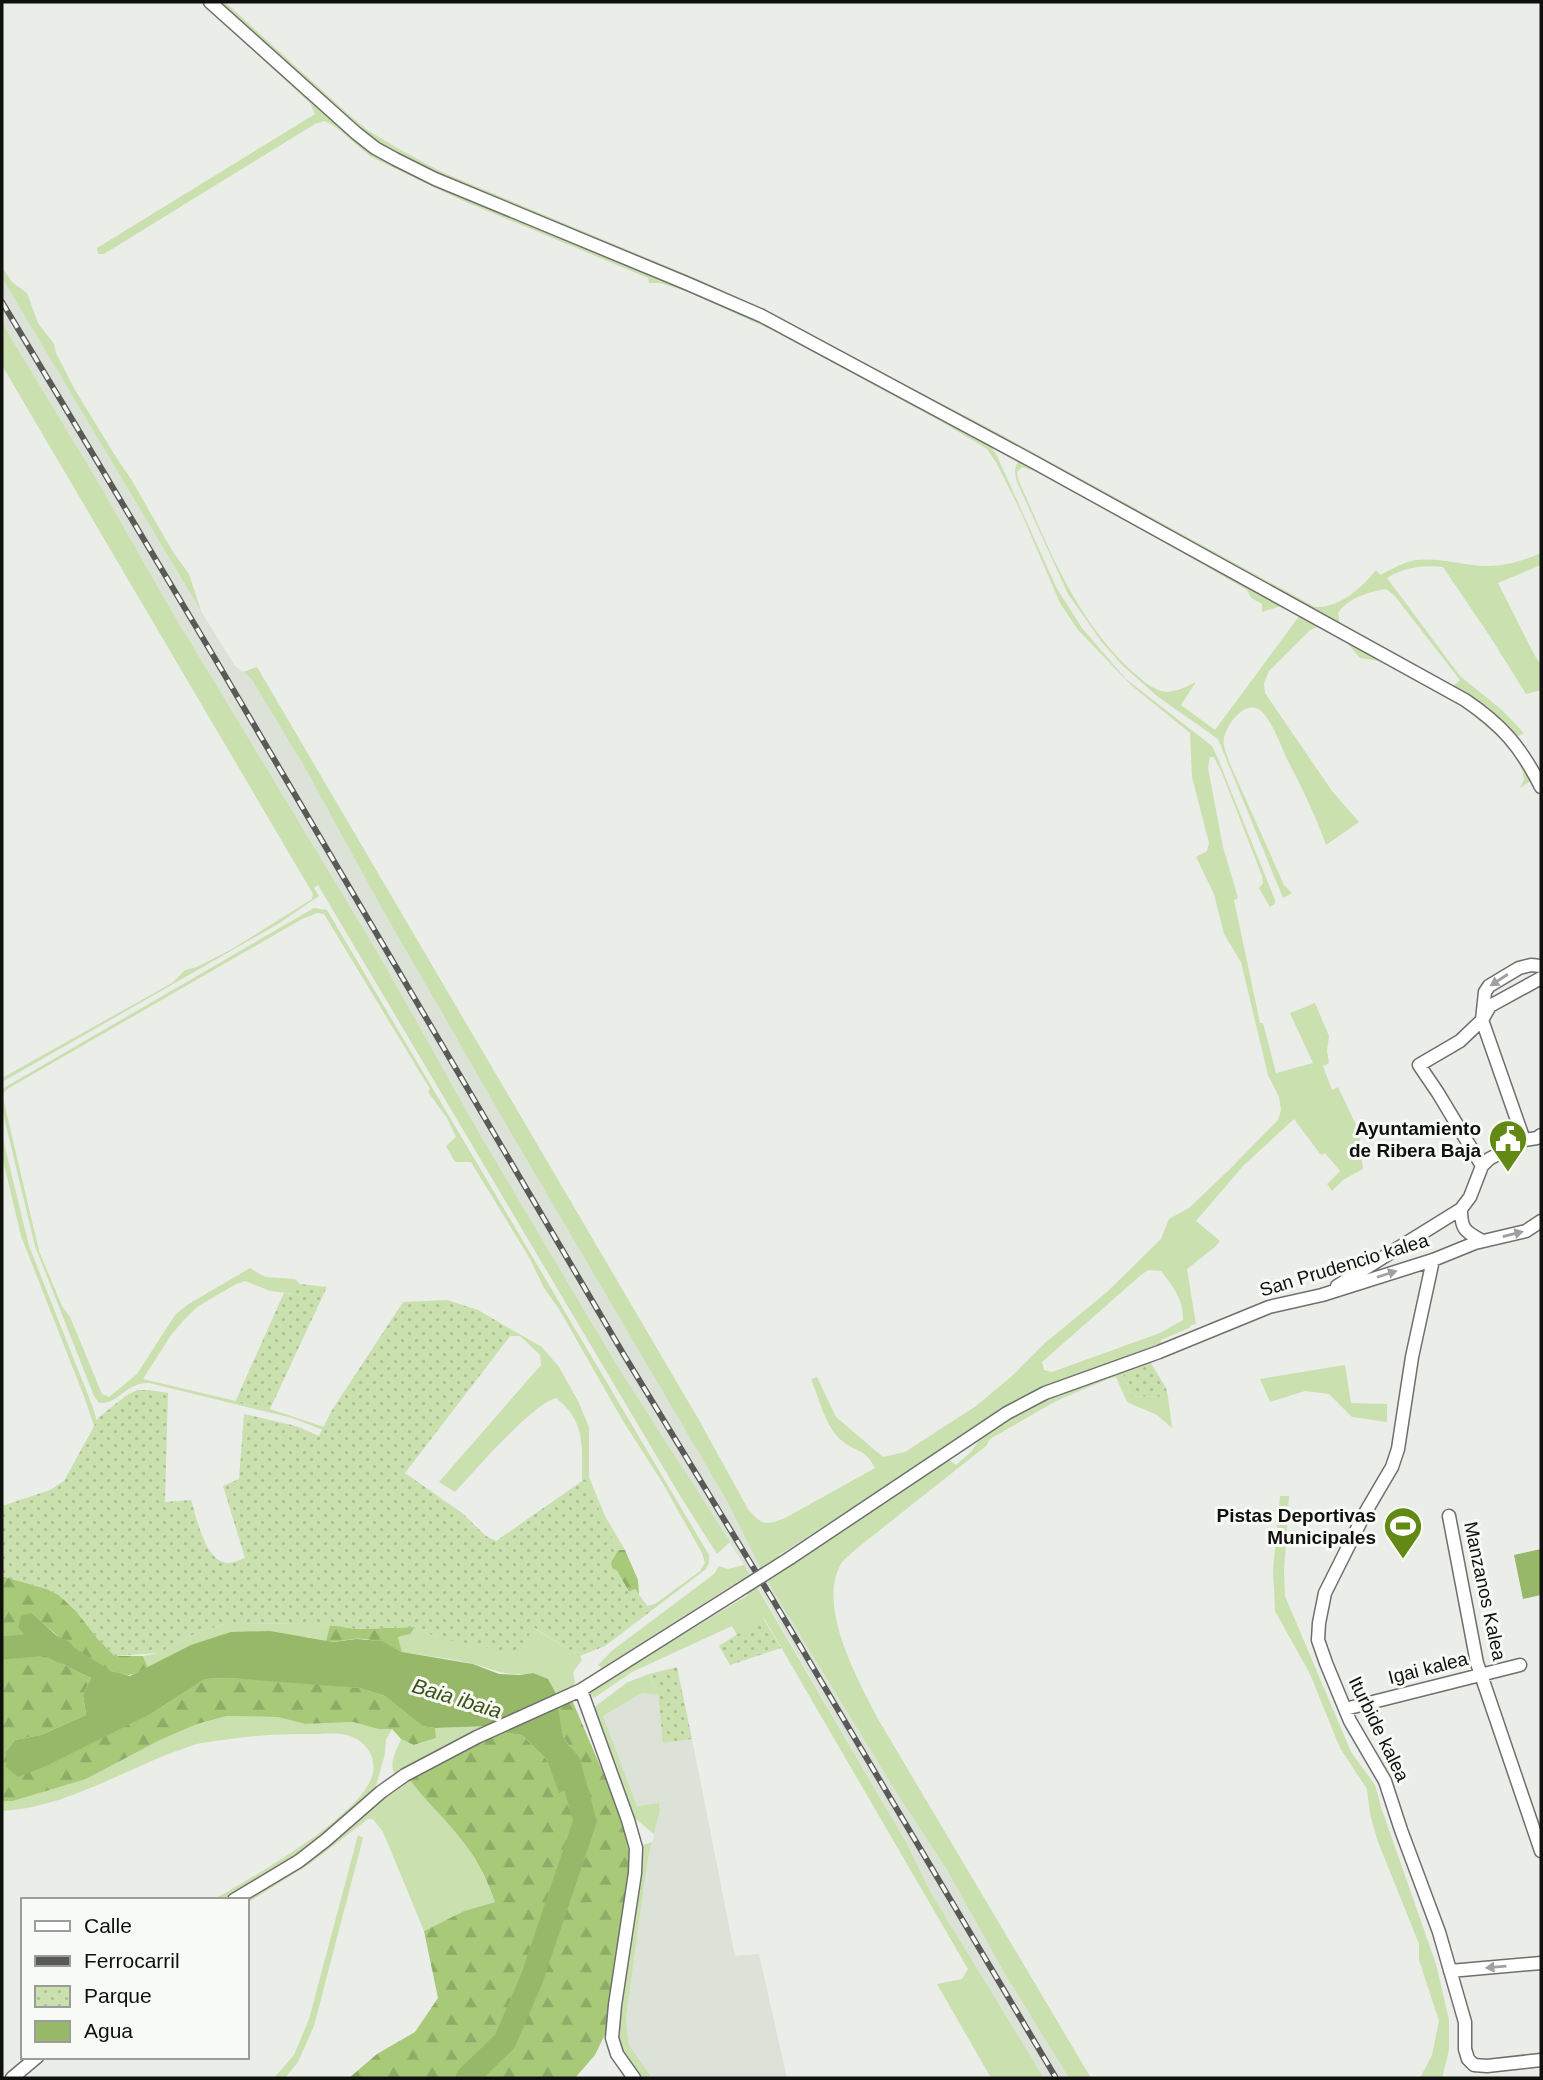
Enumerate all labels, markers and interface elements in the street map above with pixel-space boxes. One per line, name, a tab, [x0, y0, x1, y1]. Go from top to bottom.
one-way arrow	[1489, 974, 1508, 987]
place label: Ayuntamiento de Ribera Baja	[1349, 1118, 1481, 1161]
public building icon: Ayuntamiento de Ribera Baja	[1487, 1118, 1529, 1173]
one-way arrow	[1502, 1228, 1524, 1239]
street label: San Prudencio kalea	[1257, 1229, 1431, 1301]
one-way arrow	[1376, 1269, 1397, 1279]
place label: Pistas Deportivas Municipales	[1217, 1505, 1376, 1548]
sports icon: Pistas Deportivas Municipales	[1382, 1505, 1424, 1560]
street label: Manzanos Kalea	[1460, 1520, 1510, 1663]
street label: Igai kalea	[1386, 1648, 1470, 1688]
street label: Iturbide kalea	[1345, 1673, 1414, 1785]
water label: Baia ibaia	[410, 1674, 504, 1722]
legend	[21, 1898, 248, 2059]
text: Calle	[84, 1914, 132, 1937]
text: Ferrocarril	[84, 1949, 180, 1972]
one-way arrow	[1485, 1962, 1507, 1973]
text: Parque	[84, 1984, 152, 2007]
text: Agua	[84, 2019, 133, 2042]

